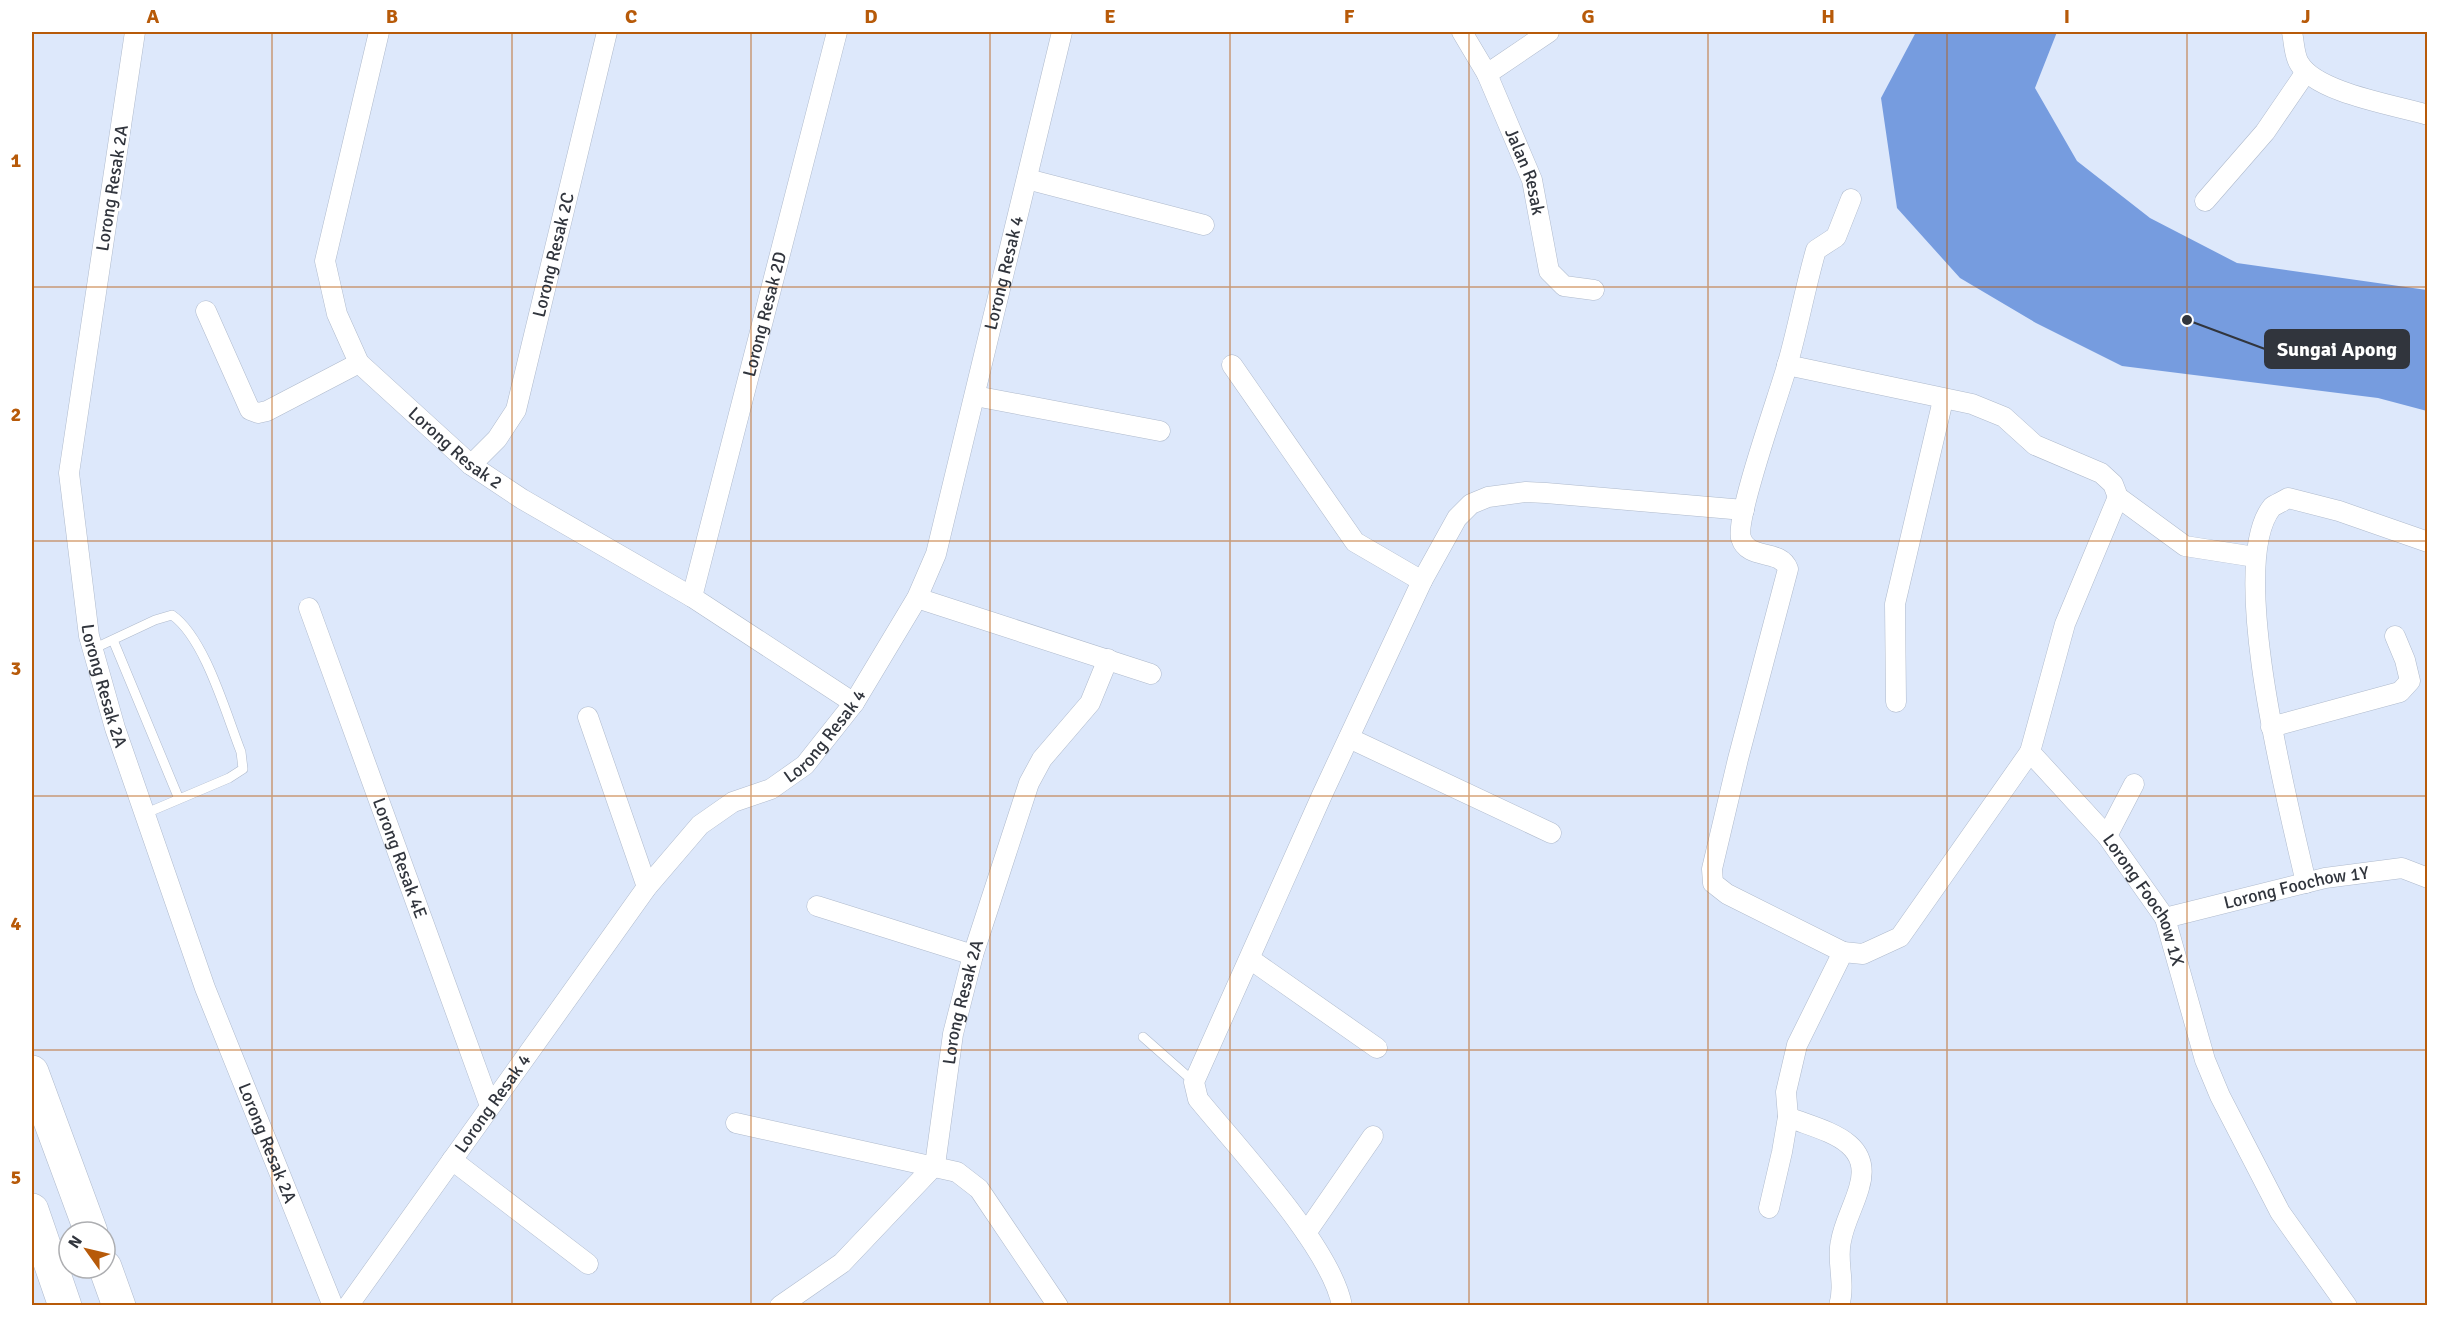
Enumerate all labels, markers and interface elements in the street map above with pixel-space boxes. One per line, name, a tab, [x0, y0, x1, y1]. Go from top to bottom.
text: A	[147, 4, 160, 29]
text: B	[386, 4, 398, 29]
text: C	[625, 4, 637, 29]
text: D	[864, 4, 878, 29]
text: E	[1104, 4, 1116, 29]
text: F	[1344, 4, 1355, 29]
text: G	[1581, 4, 1595, 29]
text: H	[1821, 4, 1835, 29]
text: I	[2064, 4, 2070, 29]
text: J	[2301, 4, 2311, 29]
street label: Lorong Resak 2A	[91, 123, 133, 253]
street label: Jalan Resak	[1500, 125, 1549, 217]
text: 1	[11, 148, 22, 173]
street label: Lorong Resak 2C	[528, 190, 579, 319]
street label: Lorong Resak 4	[979, 213, 1028, 332]
street label: Lorong Resak 2D	[738, 249, 791, 379]
callout: Sungai Apong	[2265, 330, 2409, 368]
text: Sungai Apong	[2277, 337, 2397, 362]
text: 2	[11, 402, 21, 427]
street label: Lorong Resak 2	[404, 402, 507, 494]
street label: Lorong Resak 2A	[77, 623, 132, 751]
text: 3	[11, 656, 21, 681]
street label: Lorong Resak 4	[779, 685, 871, 788]
street label: Lorong Resak 4E	[368, 795, 432, 921]
street label: Lorong Foochow 1X	[2098, 830, 2189, 969]
street label: Lorong Foochow 1Y	[2221, 861, 2370, 914]
text: 4	[11, 911, 22, 936]
street label: Lorong Resak 2A	[938, 937, 988, 1066]
street label: Lorong Resak 4	[450, 1049, 536, 1157]
street label: Lorong Resak 2A	[233, 1080, 301, 1206]
text: 5	[11, 1165, 21, 1190]
north arrow	[57, 1220, 117, 1280]
text: N	[64, 1232, 87, 1252]

